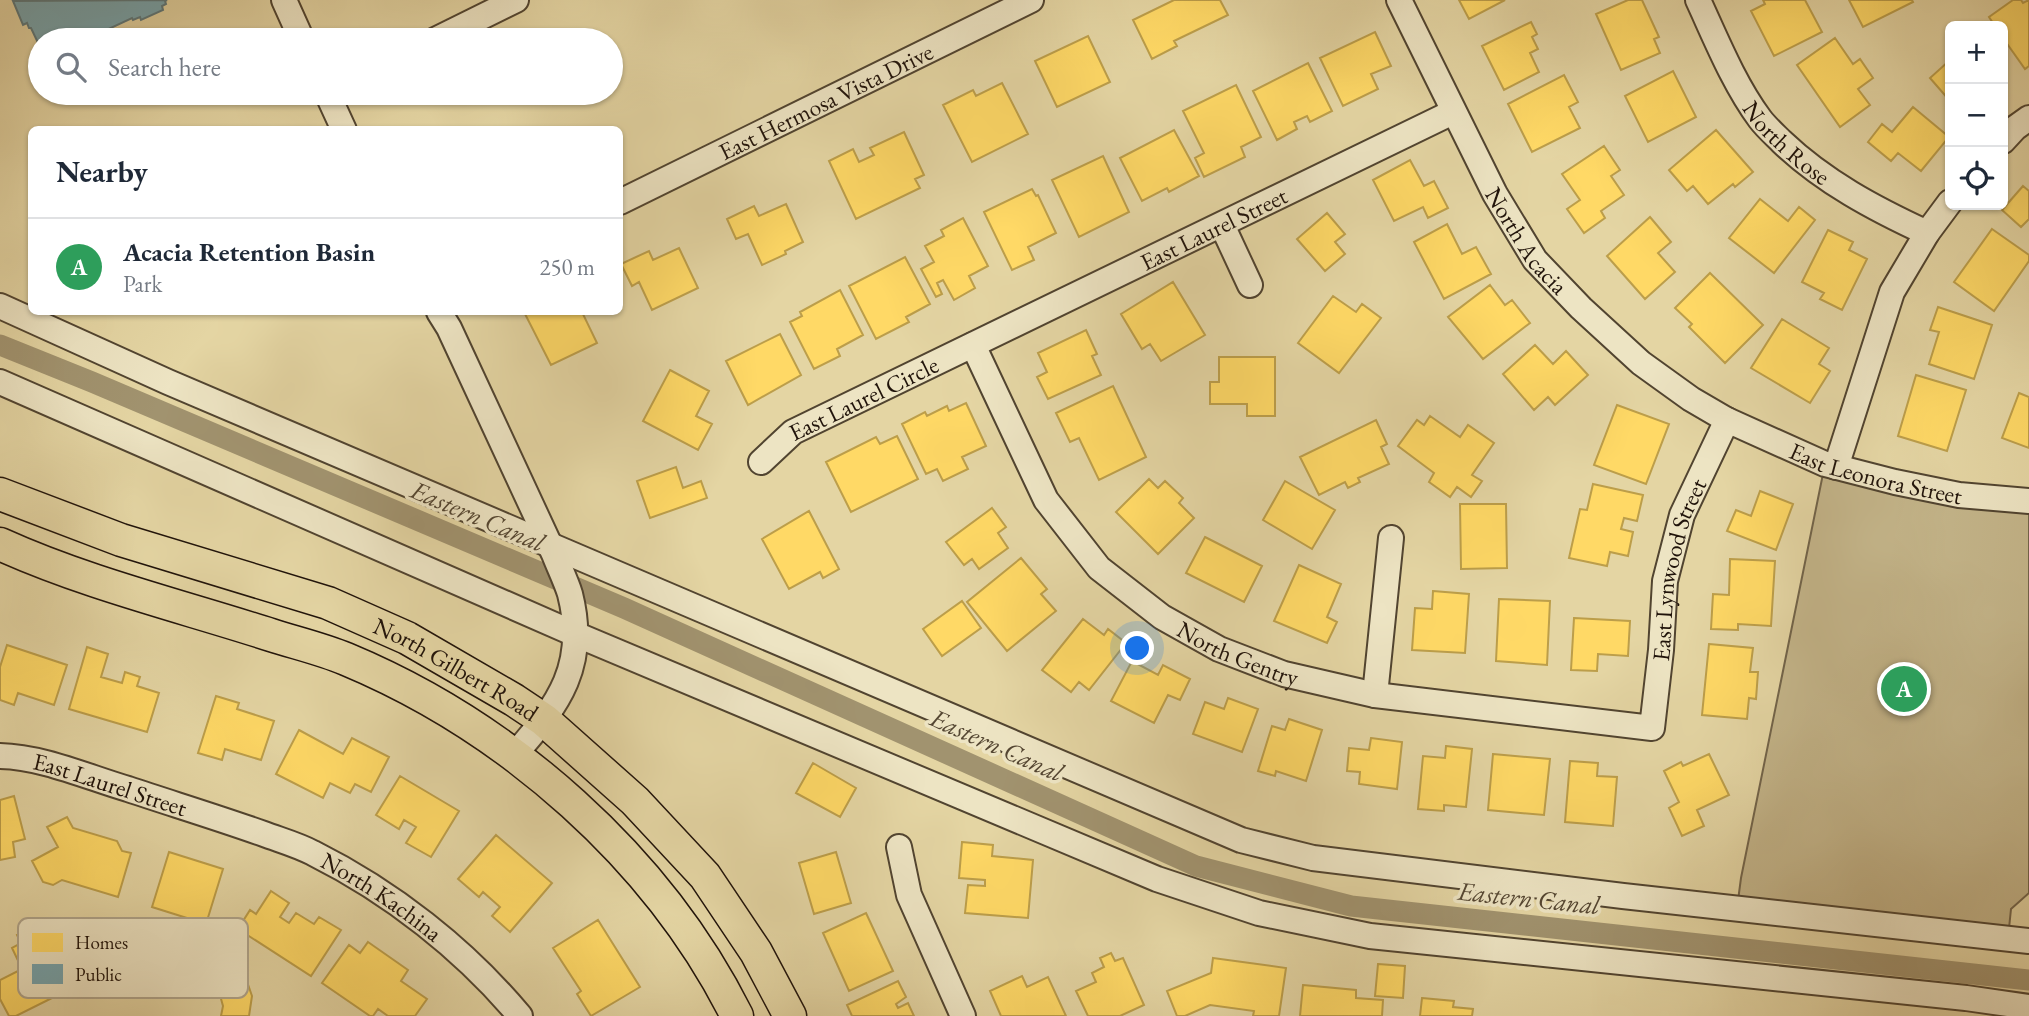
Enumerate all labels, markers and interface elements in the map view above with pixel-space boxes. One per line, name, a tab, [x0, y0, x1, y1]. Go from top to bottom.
map controls	[1945, 21, 2008, 210]
button: +	[1945, 21, 2008, 84]
search box	[28, 28, 623, 105]
street label: East Hermosa Vista Drive	[713, 35, 938, 167]
icon: search	[52, 48, 90, 86]
text: Search here	[108, 50, 221, 84]
button: −	[1945, 84, 2008, 147]
street label: North Rose	[1736, 94, 1837, 191]
button: locate	[1945, 147, 2008, 210]
text: Nearby	[56, 152, 148, 191]
street label: East Laurel Street	[1135, 179, 1292, 277]
street label: North Acacia	[1479, 181, 1575, 301]
text: Acacia Retention Basin	[123, 235, 375, 269]
text: A	[71, 252, 87, 282]
text: 250 m	[539, 252, 595, 282]
text: Park	[123, 269, 162, 299]
street label: East Laurel Circle	[783, 348, 943, 447]
street label: East Leonora Street	[1785, 435, 1965, 511]
water label: Eastern Canal	[405, 472, 551, 560]
street label: East Lynwood Street	[1644, 473, 1713, 663]
street label: North Gilbert Road	[369, 610, 546, 728]
street label: North Gentry	[1172, 613, 1302, 692]
your location	[1120, 631, 1154, 665]
pin: A	[1881, 663, 1927, 715]
water label: Eastern Canal	[924, 700, 1069, 790]
street label: East Laurel Street	[30, 745, 191, 823]
street label: North Kachina	[316, 845, 450, 948]
water label: Eastern Canal	[1456, 874, 1602, 922]
legend	[18, 918, 248, 998]
text: Homes	[75, 930, 128, 955]
text: Public	[75, 962, 122, 987]

